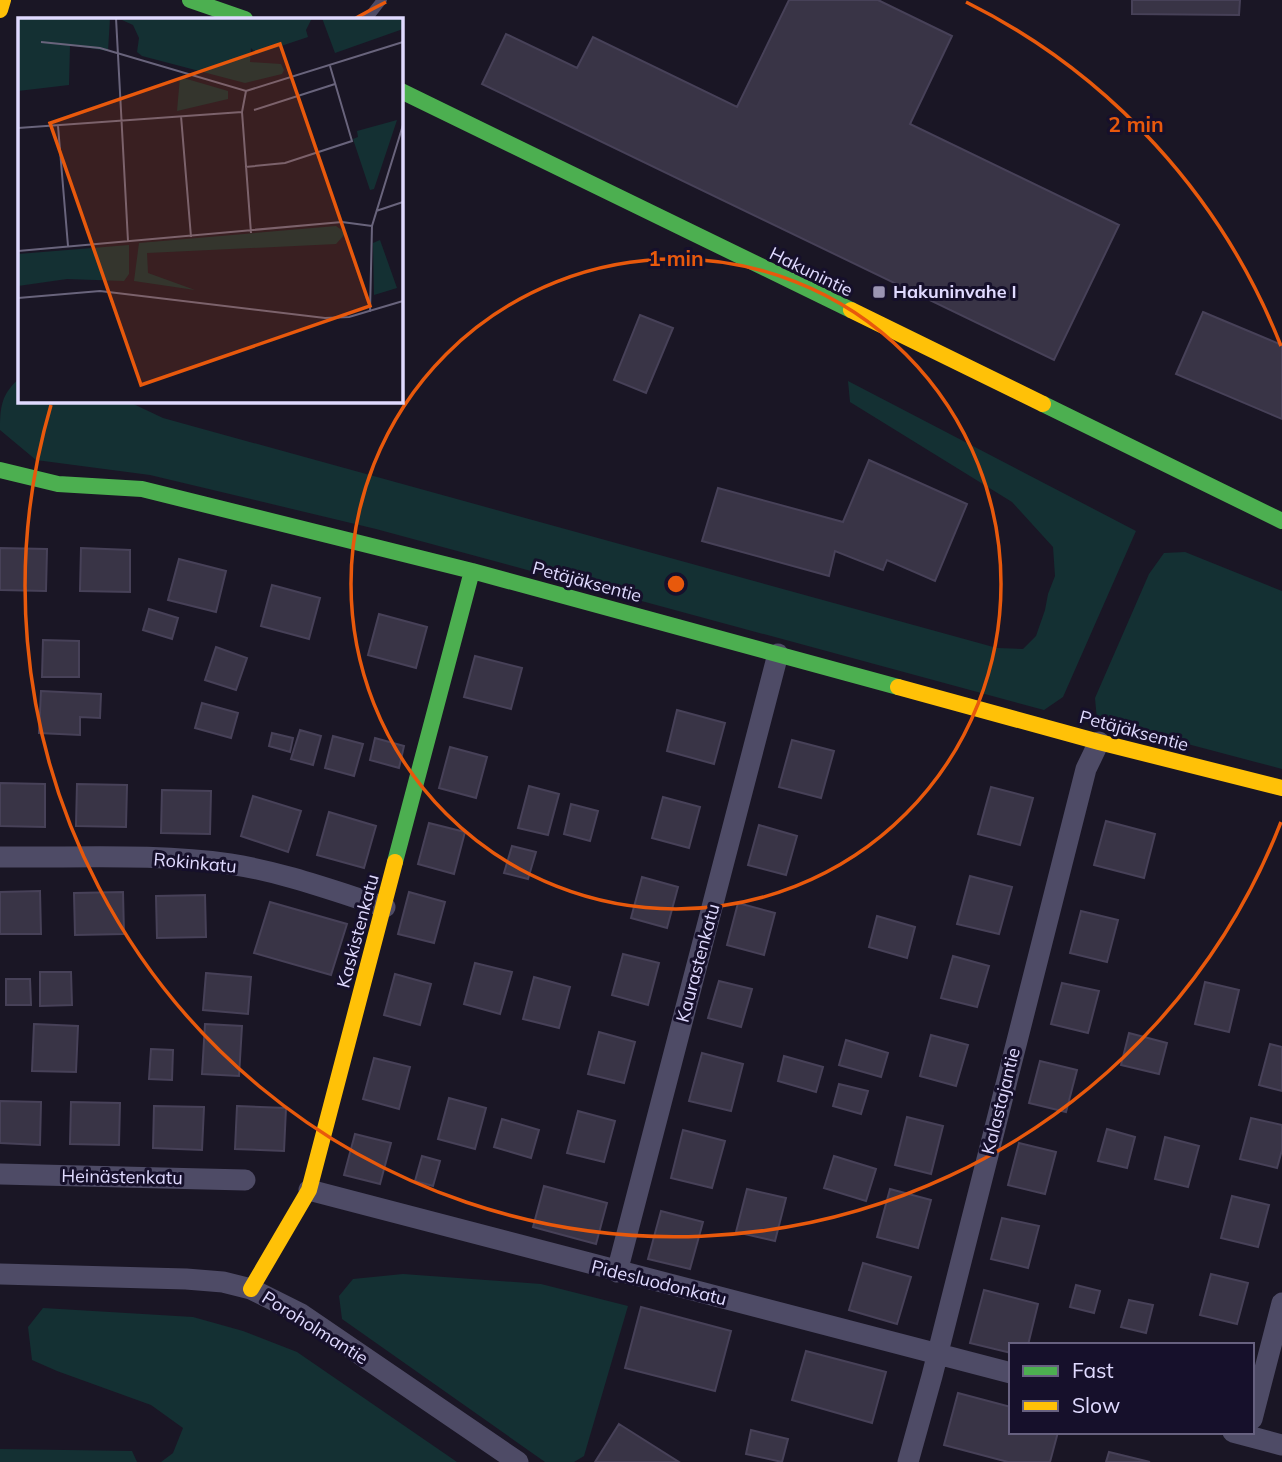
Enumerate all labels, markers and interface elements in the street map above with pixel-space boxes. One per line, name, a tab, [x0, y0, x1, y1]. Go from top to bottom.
inset map	[18, 18, 402, 402]
text: 2 min	[1108, 111, 1164, 137]
street label: Hakunintie	[766, 241, 857, 302]
text: 1 min	[648, 245, 704, 271]
place label: Hakuninvahe I	[893, 280, 1017, 303]
marker: Hakuninvahe I	[871, 284, 887, 300]
street label: Petäjäksentie	[530, 556, 644, 607]
centre of rings	[664, 572, 688, 596]
street label: Petäjäksentie	[1077, 705, 1191, 756]
street label: Rokinkatu	[153, 847, 238, 878]
street label: Kaskistenkatu	[331, 872, 384, 990]
street label: Kaurastenkatu	[671, 901, 724, 1025]
street label: Kalastajantie	[976, 1045, 1025, 1157]
street label: Heinästenkatu	[61, 1164, 183, 1189]
street label: Pidesluodonkatu	[589, 1255, 729, 1310]
street label: Poroholmantie	[258, 1286, 373, 1369]
legend	[1009, 1343, 1254, 1434]
text: Fast	[1072, 1357, 1114, 1383]
text: Slow	[1072, 1392, 1120, 1418]

